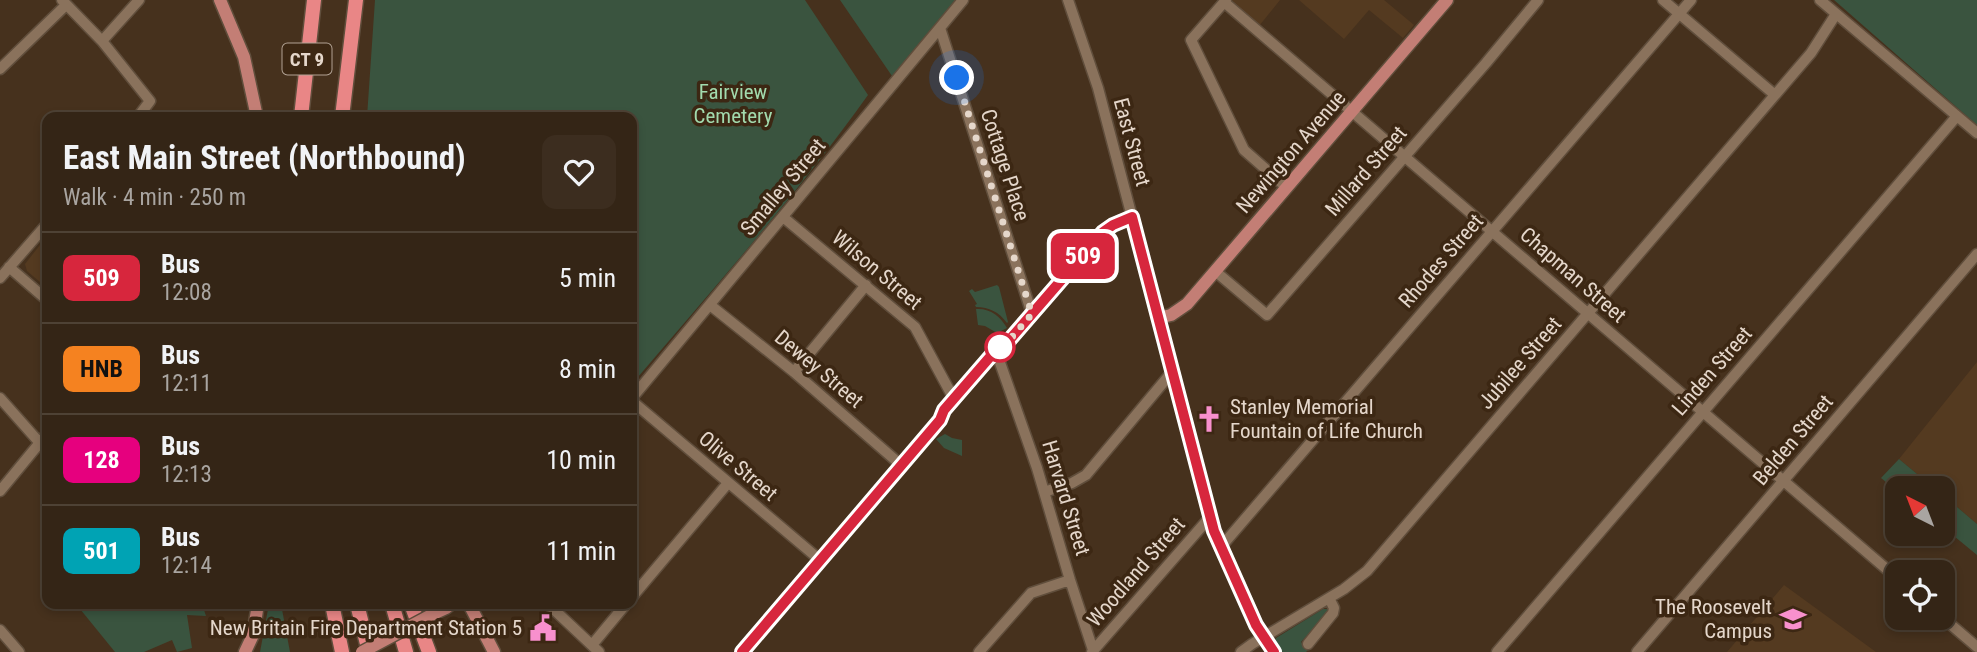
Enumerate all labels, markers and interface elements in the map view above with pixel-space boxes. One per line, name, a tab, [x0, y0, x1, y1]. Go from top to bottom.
road number: CT 9	[282, 44, 332, 74]
your location	[939, 60, 974, 95]
park label: Fairview Cemetery	[694, 80, 773, 128]
street label: Newington Avenue	[1231, 86, 1351, 218]
street label: East Street	[1109, 95, 1155, 189]
street label: Cottage Place	[976, 106, 1034, 224]
street label: Millard Street	[1321, 121, 1411, 221]
street label: Smalley Street	[736, 134, 830, 240]
button: heart	[542, 135, 616, 209]
text: East Main Street (Northbound)	[63, 138, 466, 177]
text: Walk · 4 min · 250 m	[63, 184, 246, 211]
street label: Rhodes Street	[1394, 209, 1488, 313]
street label: Chapman Street	[1515, 222, 1631, 328]
street label: Wilson Street	[827, 225, 927, 315]
line badge: 509	[1043, 233, 1123, 279]
text: 509	[1065, 242, 1101, 270]
text: Bus	[161, 249, 200, 279]
text: 5 min	[559, 263, 616, 293]
text: 509	[83, 264, 120, 292]
text: 12:08	[161, 279, 212, 306]
street label: Jubilee Street	[1474, 312, 1566, 414]
street label: Linden Street	[1667, 322, 1757, 420]
street label: Dewey Street	[770, 325, 868, 413]
unlabelled marker	[985, 332, 1015, 362]
text: Bus	[161, 340, 200, 370]
text: 8 min	[559, 354, 616, 384]
text: HNB	[80, 355, 123, 383]
text: 12:11	[161, 370, 212, 397]
street label: Belden Street	[1748, 390, 1838, 490]
place label: Stanley Memorial Fountain of Life Church	[1230, 395, 1423, 443]
church icon: Stanley Memorial Fountain of Life Church	[1194, 404, 1224, 434]
street label: Olive Street	[694, 426, 782, 506]
text: Bus	[161, 431, 200, 461]
street label: Harvard Street	[1037, 437, 1095, 559]
text: 10 min	[546, 445, 616, 475]
text: 128	[83, 446, 120, 474]
text: 12:13	[161, 461, 212, 488]
north arrow	[1885, 476, 1955, 546]
map controls	[1885, 476, 1955, 630]
street label: Woodland Street	[1082, 513, 1190, 631]
text: Bus	[161, 522, 200, 552]
text: 11 min	[546, 536, 616, 566]
text: 501	[83, 537, 120, 565]
text: 12:14	[161, 552, 212, 579]
button: locate	[1885, 560, 1955, 630]
place label: The Roosevelt Campus	[1655, 595, 1772, 643]
school or university icon: The Roosevelt Campus	[1778, 604, 1808, 634]
public building icon: New Britain Fire Department Station 5	[528, 613, 558, 643]
place label: New Britain Fire Department Station 5	[210, 616, 522, 640]

